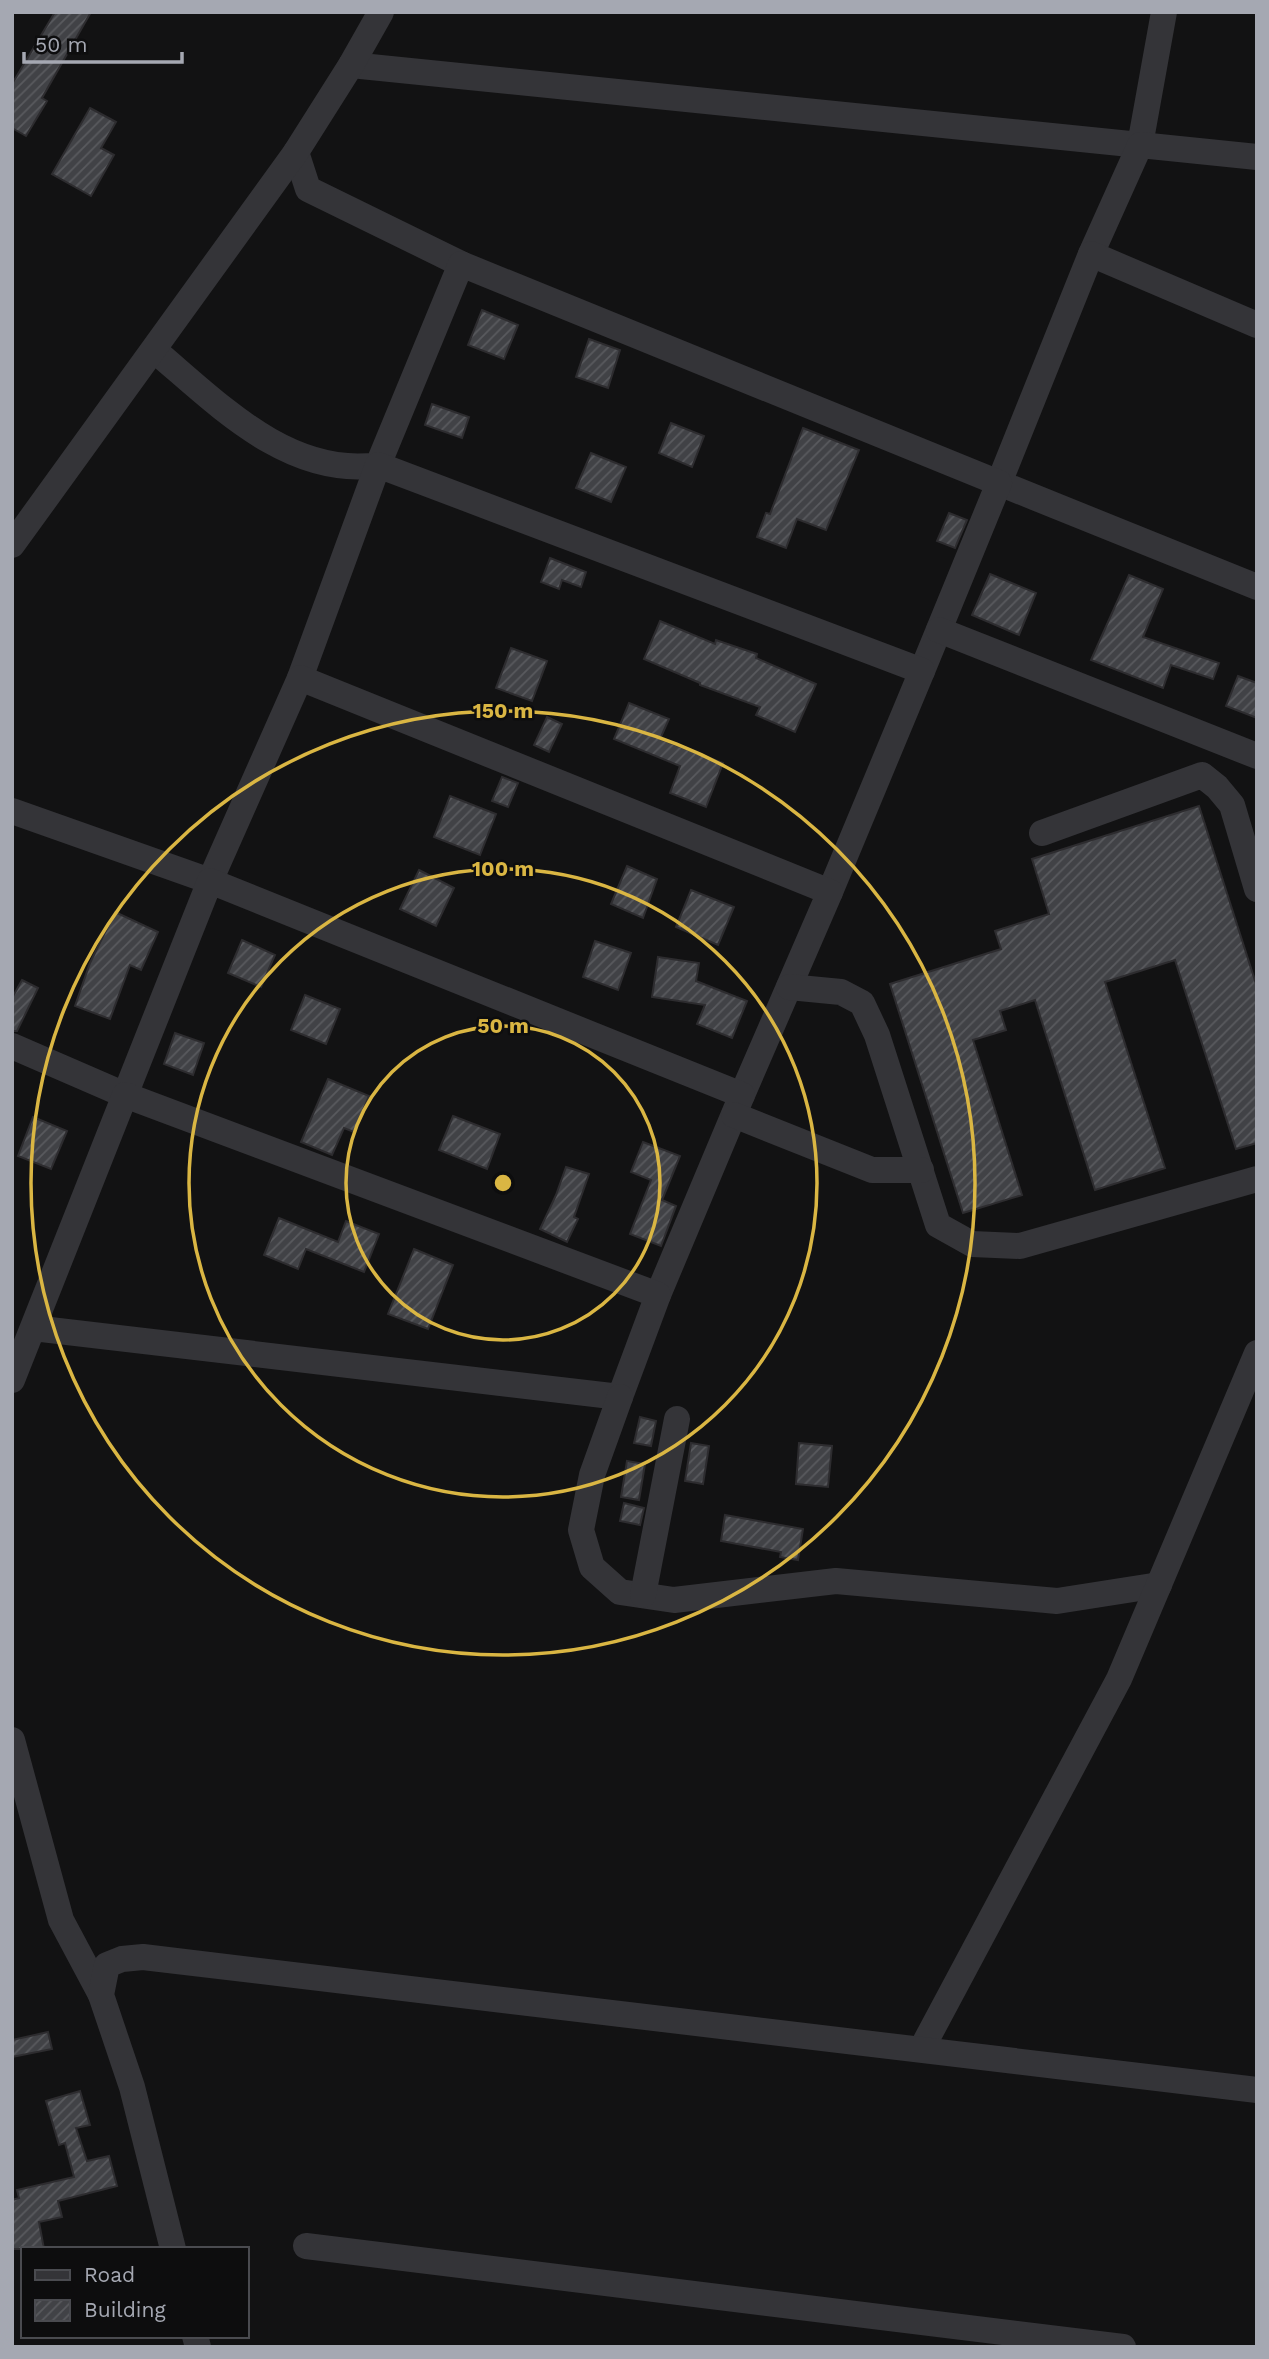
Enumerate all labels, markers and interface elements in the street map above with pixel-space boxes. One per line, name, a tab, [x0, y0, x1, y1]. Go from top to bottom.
scale bar	[24, 21, 182, 65]
text: 50 m	[35, 32, 87, 57]
text: 150 m	[473, 698, 533, 723]
text: 100 m	[472, 856, 534, 881]
text: 50 m	[477, 1013, 529, 1038]
centre of rings	[491, 1171, 515, 1195]
legend	[21, 2247, 248, 2338]
text: Road	[84, 2262, 135, 2287]
text: Building	[84, 2297, 166, 2322]

